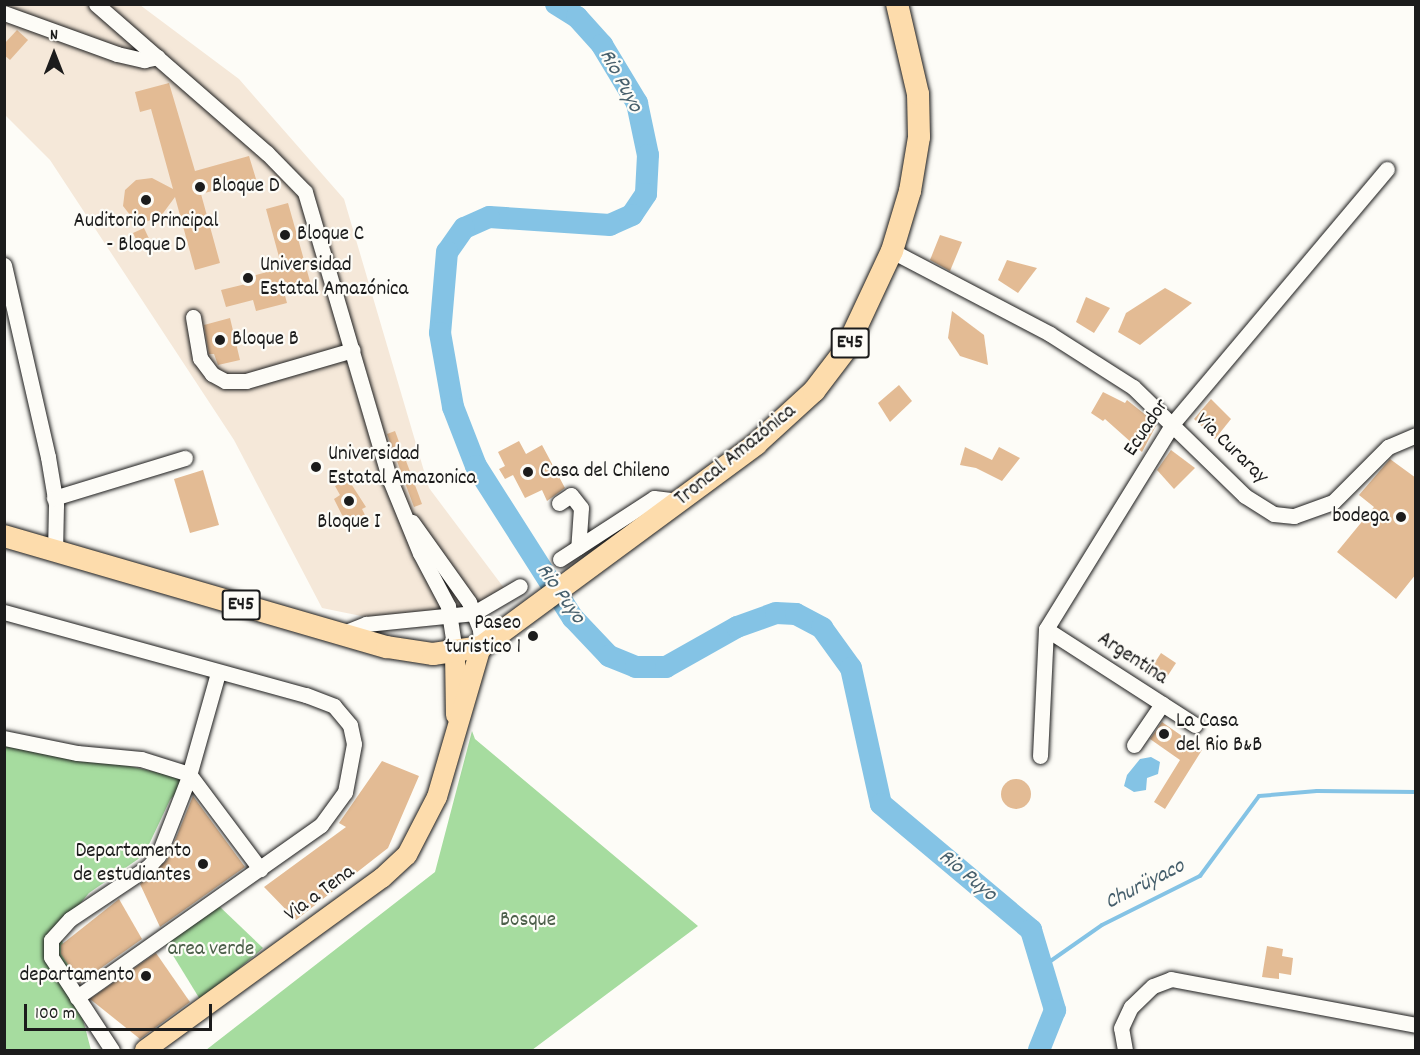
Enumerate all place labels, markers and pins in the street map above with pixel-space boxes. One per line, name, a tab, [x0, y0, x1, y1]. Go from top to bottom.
place label: Bloque D	[212, 174, 280, 200]
marker: Bloque D	[193, 180, 207, 194]
marker: Auditorio Principal - Bloque D	[139, 193, 153, 207]
place label: Auditorio Principal - Bloque D	[74, 209, 218, 259]
place label: Bloque C	[297, 222, 364, 248]
marker: Bloque C	[278, 228, 292, 242]
place label: Universidad Estatal Amazónica	[260, 253, 408, 303]
marker: Universidad Estatal Amazónica	[241, 271, 255, 285]
place label: Bloque B	[232, 327, 299, 353]
marker: Bloque B	[213, 333, 227, 347]
place label: Universidad Estatal Amazonica	[328, 442, 476, 492]
place label: Casa del Chileno	[540, 459, 670, 485]
marker: Universidad Estatal Amazonica	[309, 460, 323, 474]
marker: Casa del Chileno	[521, 465, 535, 479]
marker: Bloque I	[342, 494, 356, 508]
place label: bodega	[1332, 504, 1389, 530]
place label: Bloque I	[317, 510, 381, 536]
marker: bodega	[1394, 510, 1408, 524]
place label: Paseo turistico 1	[445, 611, 521, 661]
marker: Paseo turistico 1	[526, 629, 540, 643]
place label: La Casa del Rio B&B	[1176, 709, 1262, 759]
marker: La Casa del Rio B&B	[1157, 727, 1171, 741]
place label: Departamento de estudiantes	[73, 839, 191, 889]
marker: Departamento de estudiantes	[196, 857, 210, 871]
place label: departamento	[20, 963, 134, 989]
marker: departamento	[139, 969, 153, 983]

